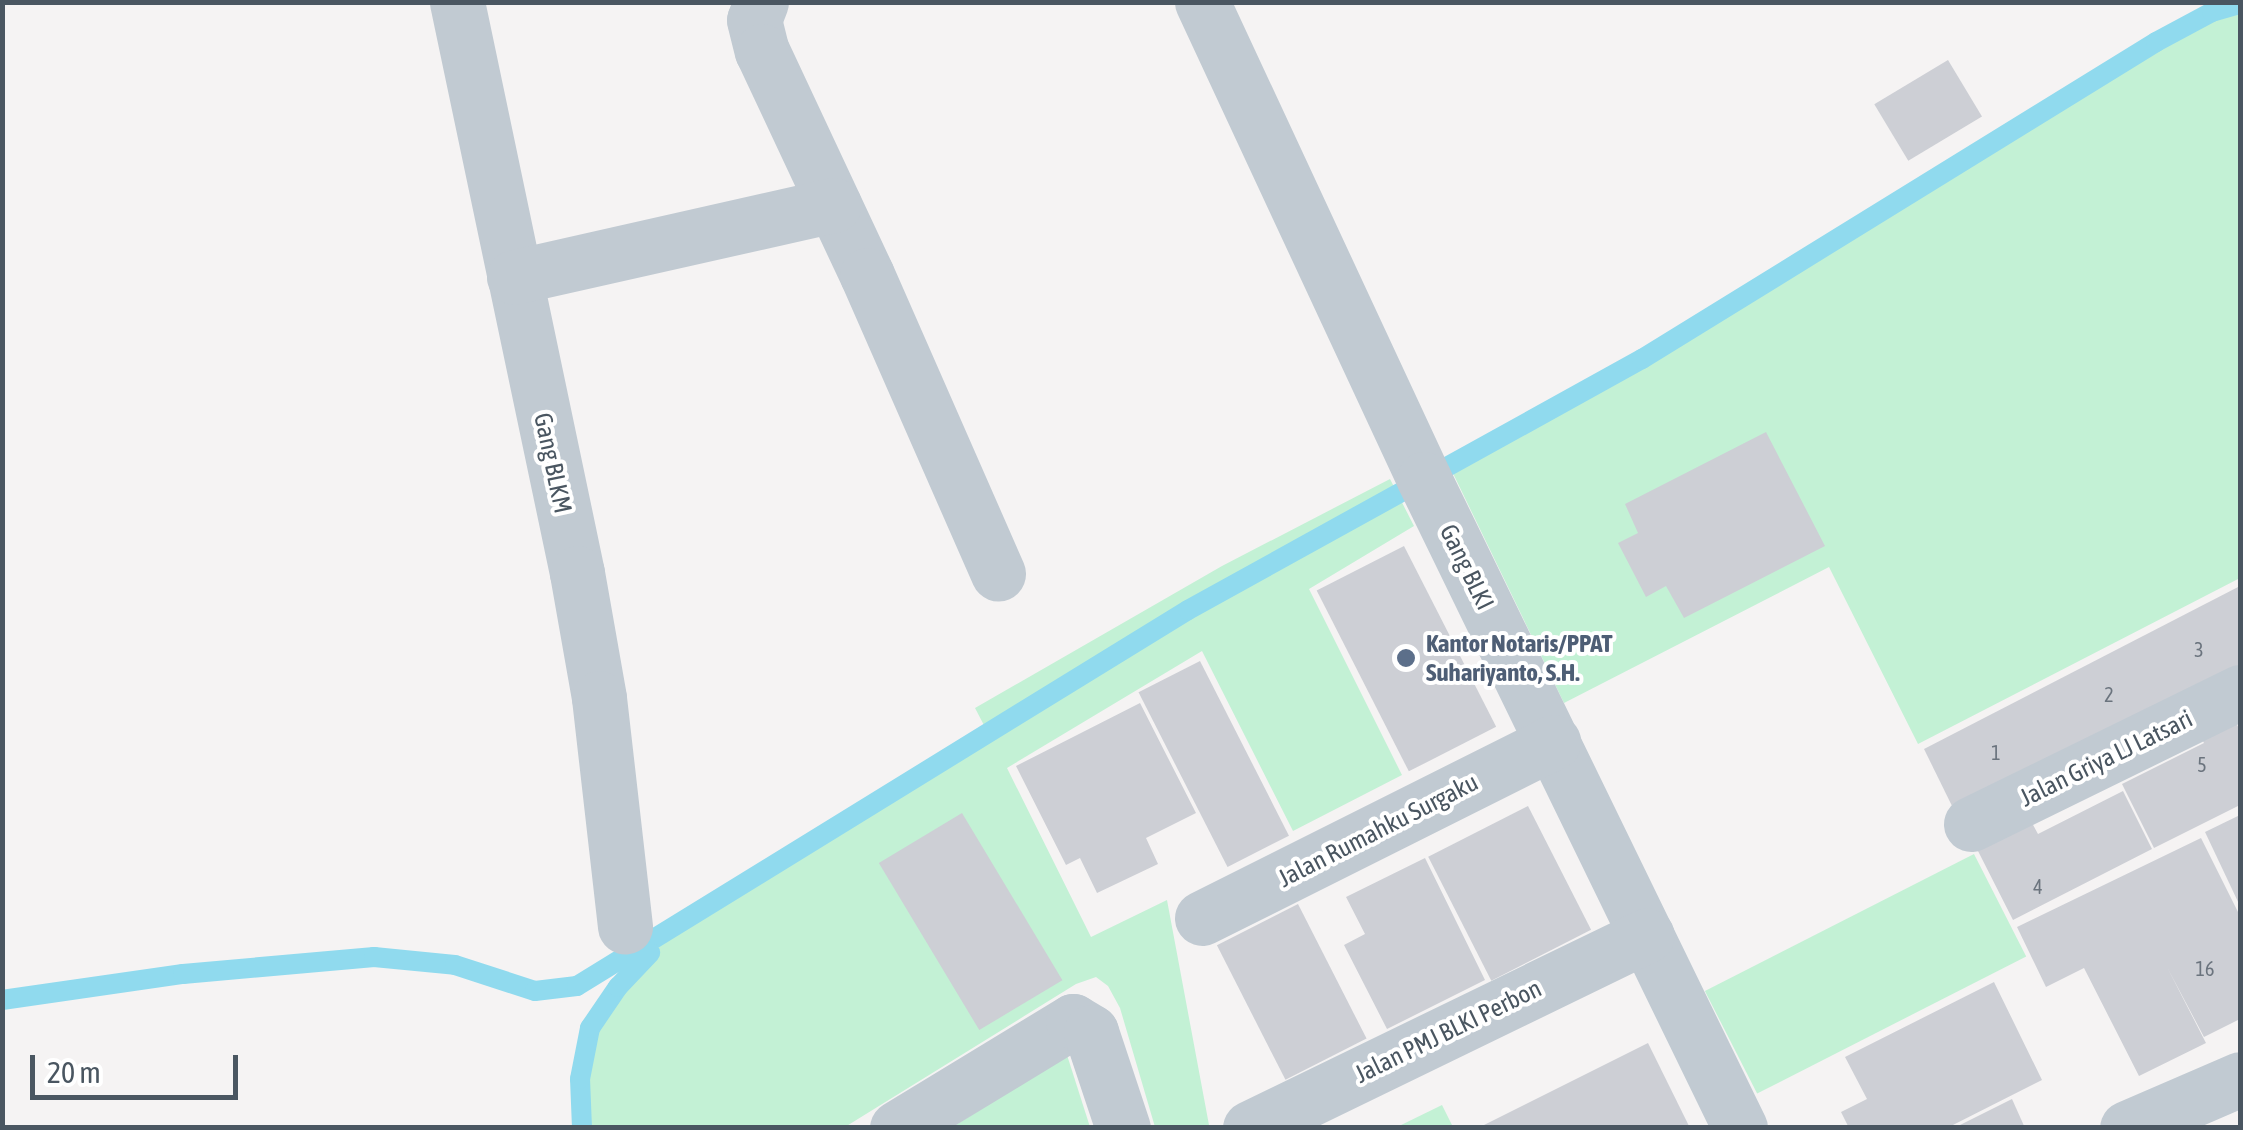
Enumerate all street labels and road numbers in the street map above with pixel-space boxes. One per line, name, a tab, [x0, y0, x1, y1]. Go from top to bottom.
street label: Gang BLKM	[528, 410, 578, 516]
street label: Gang BLKI	[1434, 519, 1500, 615]
street label: Jalan Griya LJ Latsari	[2015, 703, 2197, 813]
street label: Jalan Rumahku Surgaku	[1273, 767, 1483, 893]
street label: Jalan PMJ BLKI Perbon	[1350, 973, 1546, 1089]

